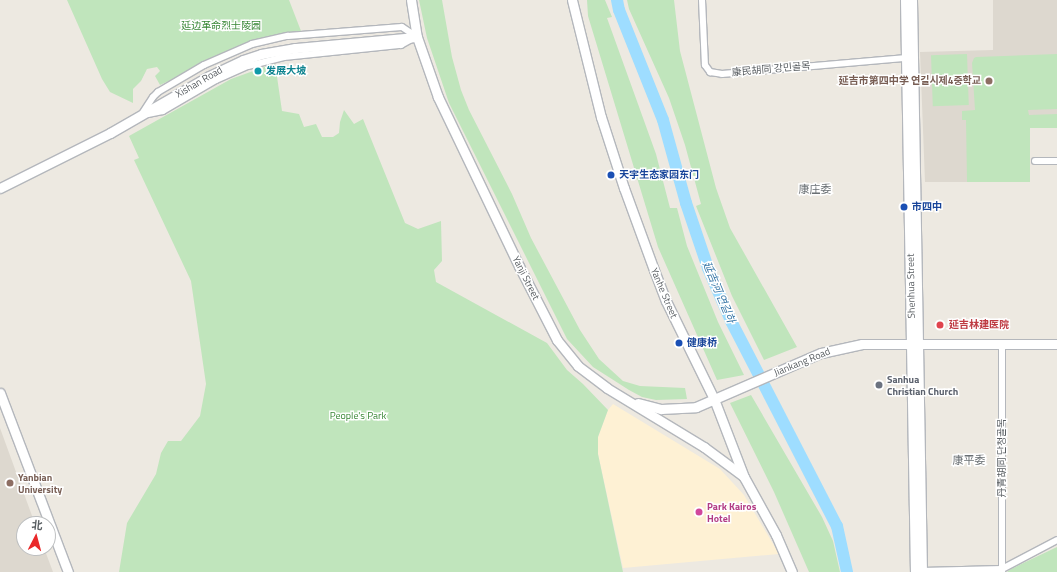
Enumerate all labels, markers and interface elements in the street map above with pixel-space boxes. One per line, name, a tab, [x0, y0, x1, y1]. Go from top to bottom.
park label: 延边革命烈士陵园	[181, 20, 261, 32]
street label: 康民胡同 강민골목	[731, 60, 811, 78]
street label: Xishan Road	[173, 64, 225, 100]
place label: 发展大坡	[266, 65, 306, 77]
marker: 发展大坡	[253, 66, 263, 76]
place label: 延吉市第四中学 연길시제4중학교	[839, 75, 981, 87]
marker: 延吉市第四中学 연길시제4중학교	[984, 76, 994, 86]
place label: 天宇生态家园东门	[619, 169, 699, 181]
marker: 天宇生态家园东门	[606, 170, 616, 180]
district label: 康庄委	[799, 182, 831, 196]
place label: 市四中	[912, 201, 942, 213]
marker: 市四中	[899, 202, 909, 212]
street label: Shenhua Street	[904, 253, 918, 319]
street label: Yanji Street	[510, 254, 542, 302]
water label: 延吉河 연길하	[700, 259, 738, 325]
street label: Yanhe Street	[648, 266, 680, 320]
marker: 延吉林建医院	[934, 319, 946, 331]
place label: 延吉林建医院	[949, 319, 1009, 331]
place label: 健康桥	[687, 337, 717, 349]
marker: 健康桥	[674, 338, 684, 348]
street label: Jiankang Road	[772, 345, 832, 379]
place label: Sanhua Christian Church	[887, 373, 958, 396]
marker: Sanhua Christian Church	[874, 380, 884, 390]
park label: People's Park	[330, 410, 386, 422]
street label: 丹青胡同 단청골목	[996, 419, 1008, 497]
district label: 康平委	[953, 453, 985, 467]
place label: Yanbian University	[18, 471, 62, 494]
marker: Yanbian University	[5, 478, 15, 488]
place label: Park Kairos Hotel	[707, 500, 756, 524]
marker: Park Kairos Hotel	[694, 507, 704, 517]
north arrow	[16, 516, 56, 556]
text: 北	[31, 517, 43, 534]

